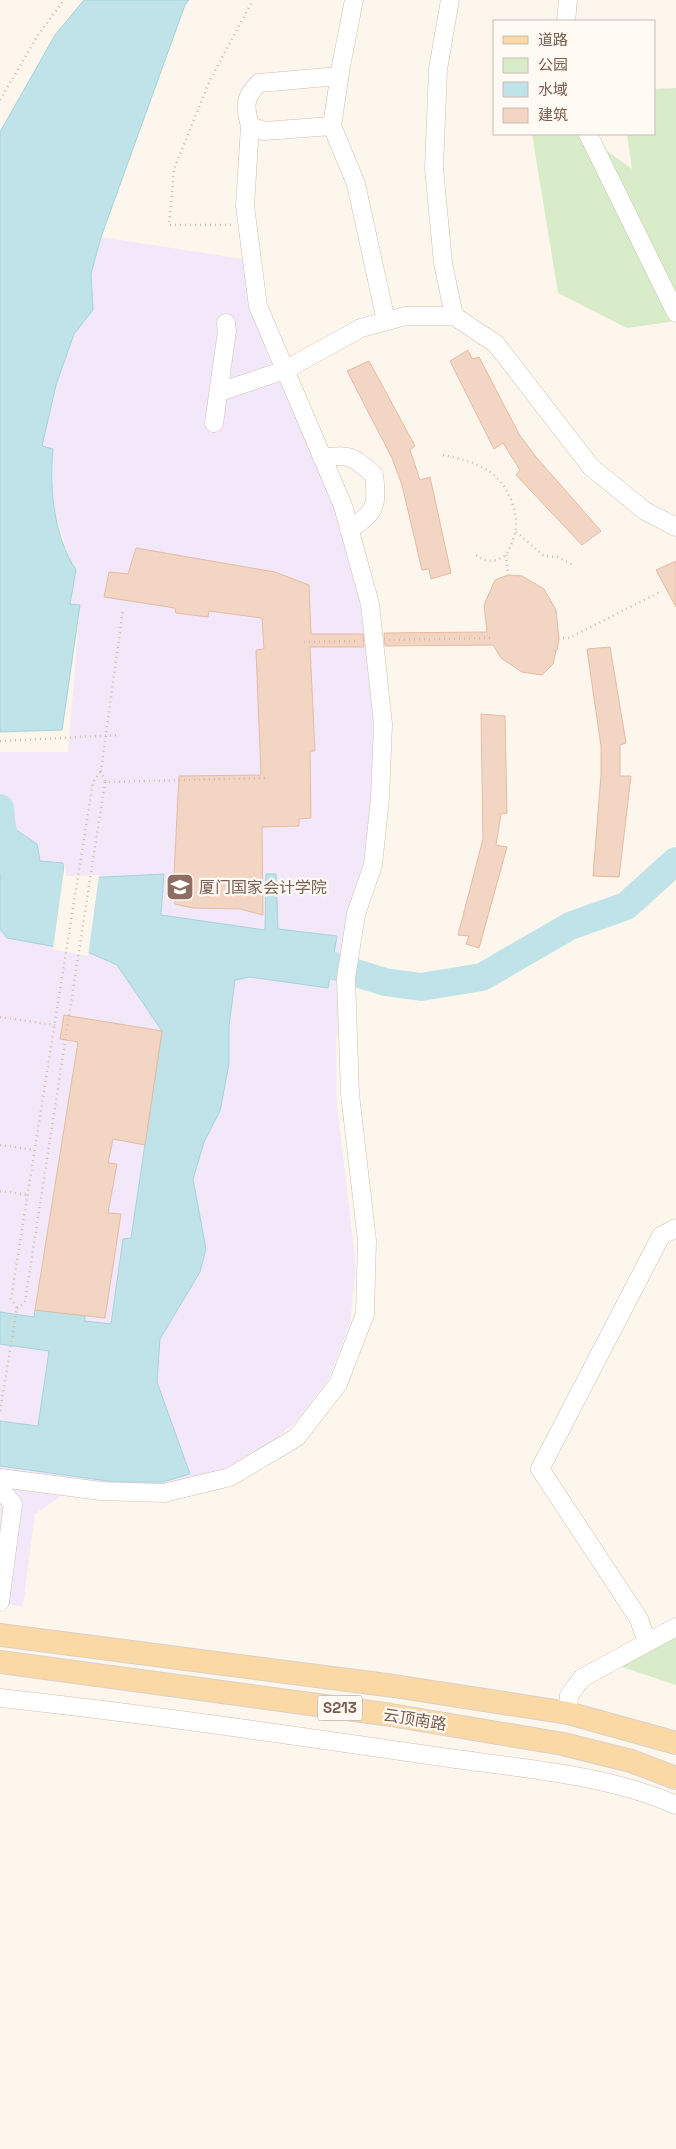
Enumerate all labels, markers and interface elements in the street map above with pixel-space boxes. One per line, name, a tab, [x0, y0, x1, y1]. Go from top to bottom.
legend	[493, 20, 656, 135]
text: 道路	[538, 30, 568, 49]
text: 公园	[538, 55, 568, 74]
text: 水域	[538, 80, 568, 99]
text: 建筑	[538, 105, 568, 124]
school or university icon: 厦门国家会计学院	[165, 872, 195, 902]
place label: 厦门国家会计学院	[199, 877, 327, 898]
road number: S213	[318, 1696, 362, 1720]
street label: 云顶南路	[382, 1704, 448, 1735]

